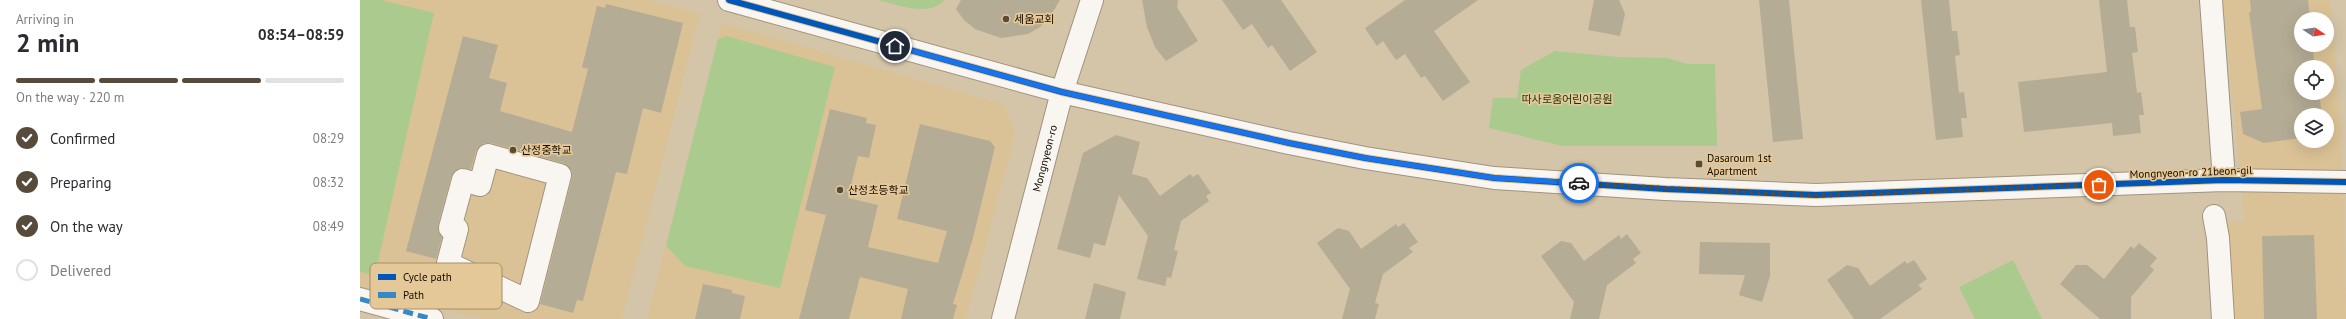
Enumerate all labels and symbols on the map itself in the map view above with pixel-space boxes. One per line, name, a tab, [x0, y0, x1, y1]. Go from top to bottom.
place label: 세움교회	[1014, 12, 1054, 26]
north arrow	[2294, 12, 2334, 52]
marker: 세움교회	[1001, 14, 1011, 24]
pin	[878, 29, 912, 63]
park label: 따사로움어린이공원	[1521, 92, 1613, 106]
street label: Mongnyeon-ro	[1029, 123, 1060, 193]
place label: 산정중학교	[521, 143, 572, 157]
marker: 산정중학교	[508, 145, 518, 155]
place label: Dasaroum 1st Apartment	[1707, 151, 1772, 178]
marker: Dasaroum 1st Apartment	[1694, 159, 1704, 169]
courier	[1559, 163, 1599, 203]
street label: Mongnyeon-ro 21beon-gil	[2129, 163, 2253, 181]
pin	[2082, 168, 2116, 202]
place label: 산정초등학교	[848, 183, 909, 197]
marker: 산정초등학교	[835, 185, 845, 195]
legend	[370, 263, 502, 309]
text: Cycle path	[403, 270, 452, 284]
text: Path	[403, 288, 424, 302]

